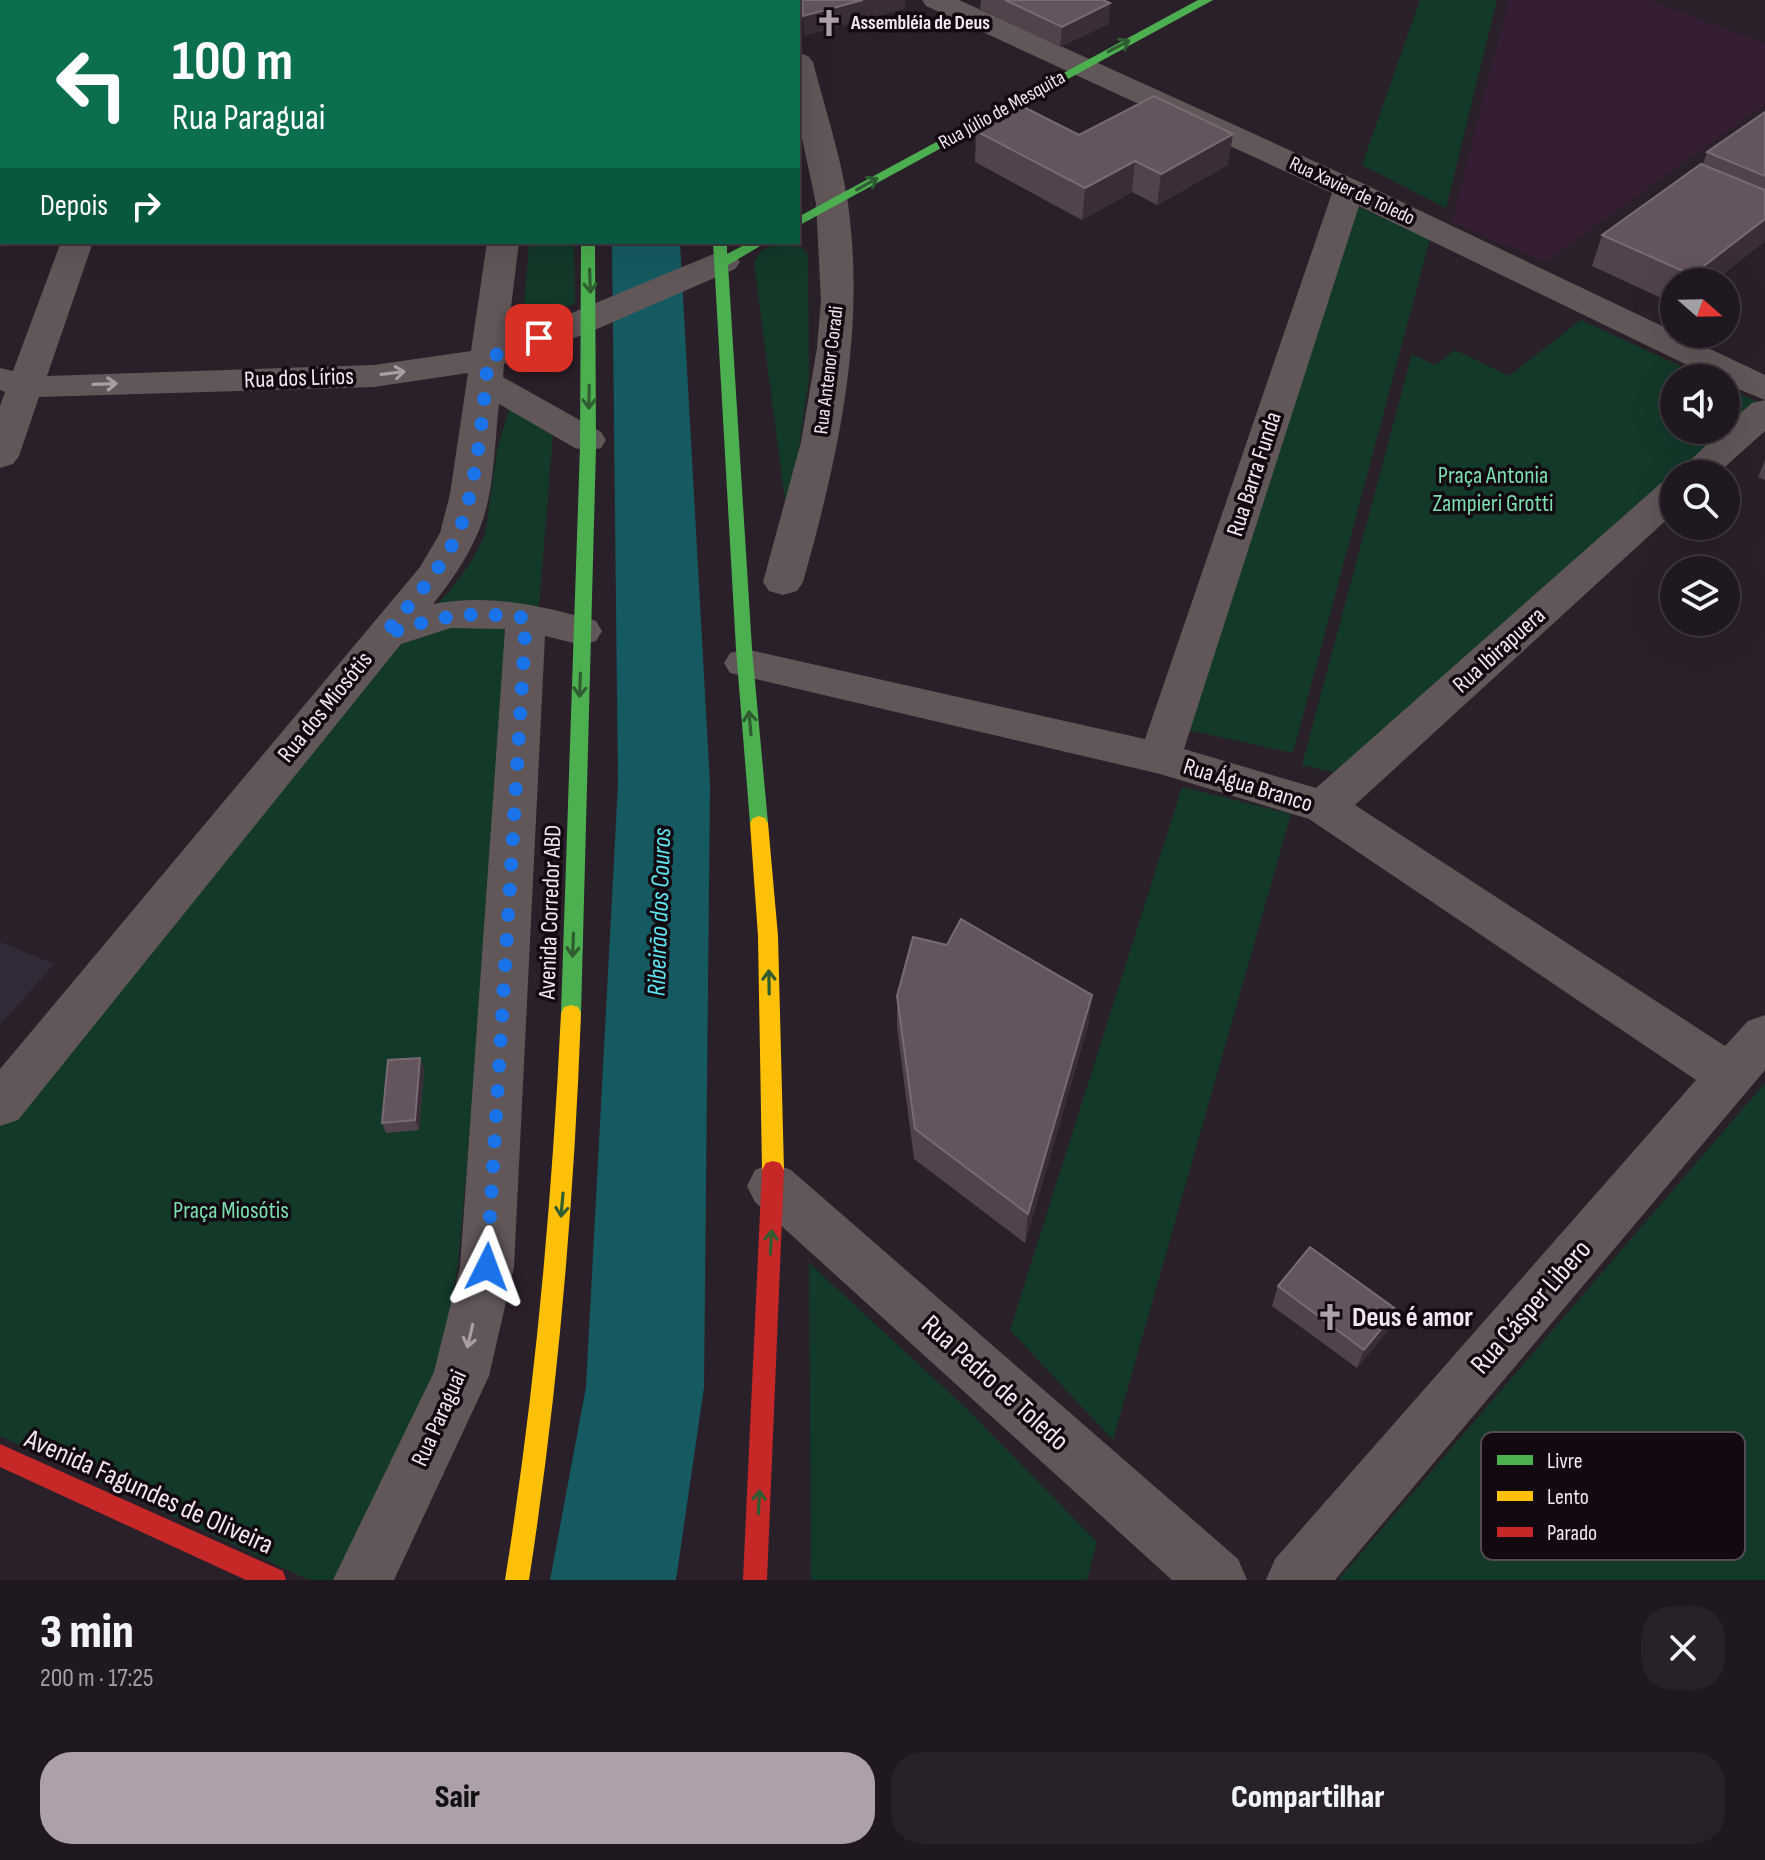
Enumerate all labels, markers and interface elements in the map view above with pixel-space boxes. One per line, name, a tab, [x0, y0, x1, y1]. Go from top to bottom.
church icon: Assembléia de Deus	[814, 8, 844, 38]
place label: Assembléia de Deus	[850, 11, 990, 35]
text: 100 m	[172, 29, 293, 96]
icon: left	[40, 32, 144, 136]
one-way arrow	[1107, 38, 1131, 54]
street label: Rua Júlio de Mesquita	[935, 65, 1069, 155]
text: Rua Paraguai	[172, 97, 325, 140]
street label: Rua Xavier de Toledo	[1285, 151, 1419, 231]
one-way arrow	[854, 176, 878, 192]
icon: right	[124, 184, 168, 228]
text: Depois	[40, 188, 108, 224]
one-way arrow	[582, 267, 597, 294]
north arrow	[1660, 268, 1740, 348]
map controls	[1660, 268, 1740, 636]
pin	[505, 304, 573, 372]
street label: Rua Antenor Coradi	[809, 305, 849, 435]
icon: arrive	[517, 316, 561, 360]
street label: Rua dos Lírios	[244, 362, 354, 394]
button: sound	[1660, 364, 1740, 444]
one-way arrow	[379, 366, 405, 381]
one-way arrow	[91, 377, 118, 392]
one-way arrow	[581, 383, 597, 410]
street label: Rua Barra Funda	[1220, 408, 1288, 540]
button: search	[1660, 460, 1740, 540]
park label: Praça Antonia Zampieri Grotti	[1432, 461, 1554, 518]
button: layers	[1660, 556, 1740, 636]
street label: Rua Ibirapuera	[1447, 601, 1551, 699]
street label: Rua dos Miosótis	[271, 646, 379, 768]
one-way arrow	[572, 671, 588, 698]
one-way arrow	[742, 710, 757, 737]
street label: Rua Água Branco	[1180, 752, 1316, 818]
street label: Avenida Corredor ABD	[532, 824, 568, 1001]
water label: Ribeirão dos Couros	[642, 827, 678, 997]
one-way arrow	[566, 931, 581, 958]
one-way arrow	[761, 969, 776, 996]
one-way arrow	[554, 1191, 569, 1218]
park label: Praça Miosótis	[173, 1196, 289, 1225]
position arrow	[445, 1225, 529, 1309]
one-way arrow	[763, 1229, 778, 1256]
street label: Rua Cásper Libero	[1464, 1233, 1598, 1381]
place label: Deus é amor	[1352, 1301, 1473, 1334]
church icon: Deus é amor	[1315, 1302, 1345, 1332]
street label: Rua Pedro de Toledo	[915, 1308, 1075, 1458]
one-way arrow	[462, 1323, 477, 1349]
street label: Rua Paraguai	[405, 1365, 473, 1471]
street label: Avenida Fagundes de Oliveira	[19, 1422, 278, 1562]
legend	[1481, 1432, 1745, 1560]
text: Livre	[1547, 1448, 1583, 1475]
text: Lento	[1547, 1484, 1589, 1511]
one-way arrow	[752, 1489, 767, 1516]
text: Parado	[1547, 1520, 1597, 1547]
text: 3 min	[40, 1604, 134, 1661]
button: close	[1641, 1606, 1725, 1690]
text: 200 m · 17:25	[40, 1663, 154, 1694]
button: Sair	[40, 1752, 875, 1844]
button: Compartilhar	[891, 1752, 1725, 1844]

